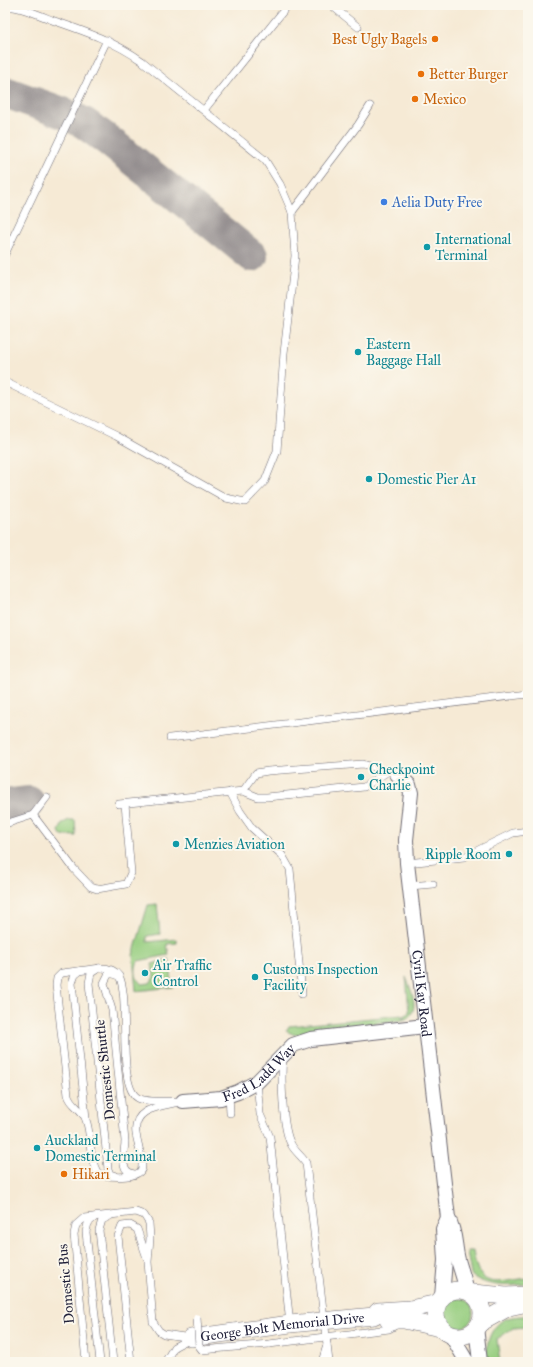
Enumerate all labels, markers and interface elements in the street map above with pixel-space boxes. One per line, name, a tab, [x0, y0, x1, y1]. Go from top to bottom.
place label: Best Ugly Bagels	[332, 31, 427, 48]
marker: Best Ugly Bagels	[430, 34, 440, 44]
place label: Better Burger	[429, 66, 508, 83]
marker: Better Burger	[416, 69, 426, 79]
place label: Mexico	[423, 91, 466, 108]
marker: Mexico	[410, 94, 420, 104]
place label: Aelia Duty Free	[391, 194, 483, 211]
marker: Aelia Duty Free	[379, 197, 389, 207]
place label: International Terminal	[435, 231, 511, 264]
marker: International Terminal	[422, 242, 432, 252]
place label: Eastern Baggage Hall	[366, 336, 441, 369]
marker: Eastern Baggage Hall	[353, 347, 363, 357]
place label: Domestic Pier A1	[377, 471, 477, 488]
marker: Domestic Pier A1	[364, 474, 374, 484]
place label: Checkpoint Charlie	[369, 761, 435, 794]
marker: Checkpoint Charlie	[356, 772, 366, 782]
place label: Menzies Aviation	[184, 836, 285, 853]
marker: Menzies Aviation	[171, 839, 181, 849]
place label: Ripple Room	[425, 846, 501, 863]
marker: Ripple Room	[504, 849, 514, 859]
street label: Cyril Kay Road	[409, 949, 435, 1038]
place label: Air Traffic Control	[152, 957, 212, 990]
place label: Customs Inspection Facility	[263, 961, 378, 994]
marker: Air Traffic Control	[140, 968, 150, 978]
marker: Customs Inspection Facility	[250, 972, 260, 982]
street label: Domestic Shuttle	[91, 1019, 119, 1121]
street label: Fred Ladd Way	[220, 1040, 299, 1105]
place label: Auckland Domestic Terminal	[44, 1132, 156, 1165]
marker: Auckland Domestic Terminal	[32, 1143, 42, 1153]
place label: Hikari	[72, 1166, 110, 1183]
marker: Hikari	[59, 1169, 69, 1179]
street label: Domestic Bus	[54, 1243, 78, 1325]
street label: George Bolt Memorial Drive	[199, 1308, 365, 1345]

